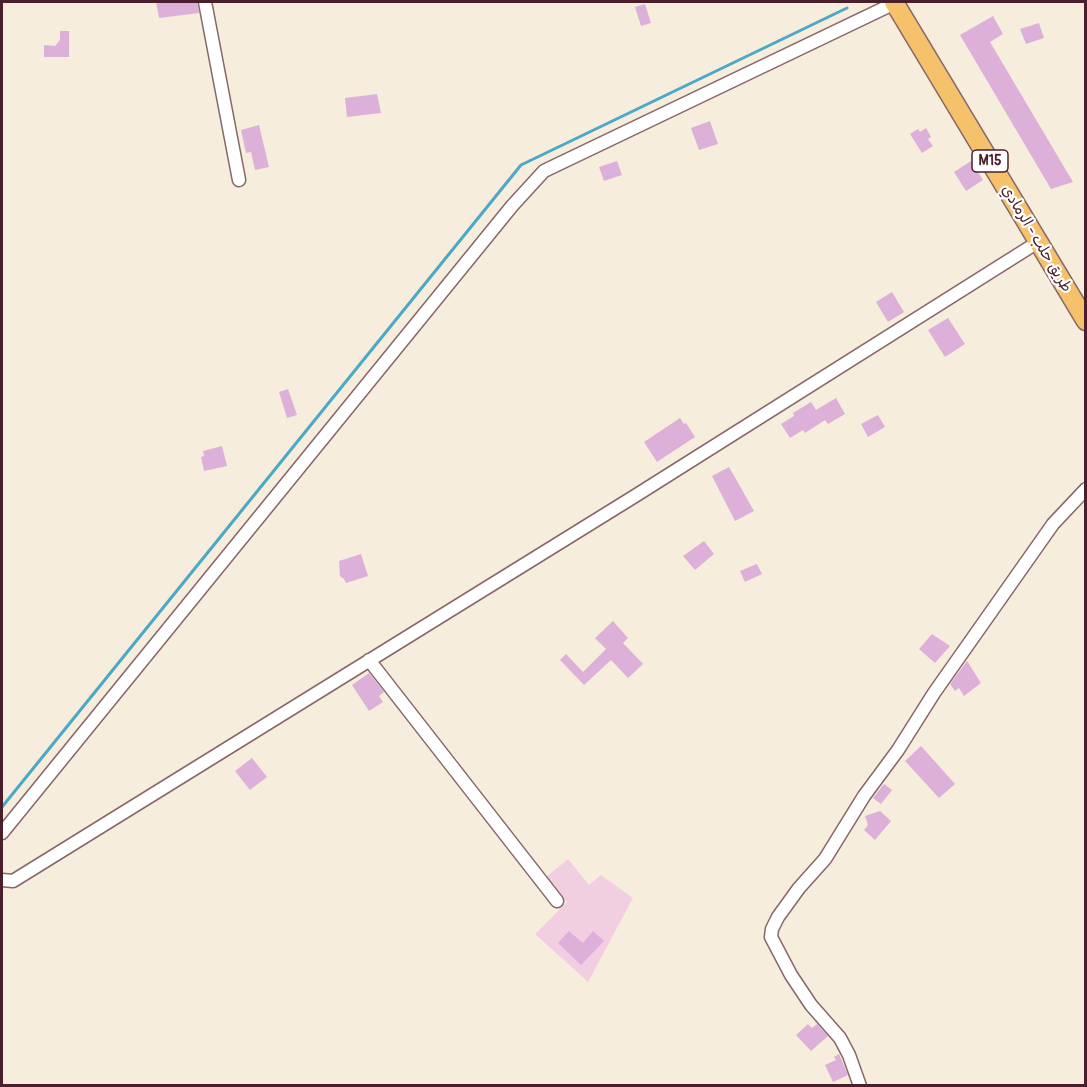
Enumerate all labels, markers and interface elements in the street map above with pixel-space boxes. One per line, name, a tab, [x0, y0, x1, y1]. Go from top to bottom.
road number: M15	[972, 150, 1008, 172]
street label: طريق حلب - الرمادي	[997, 182, 1075, 296]

